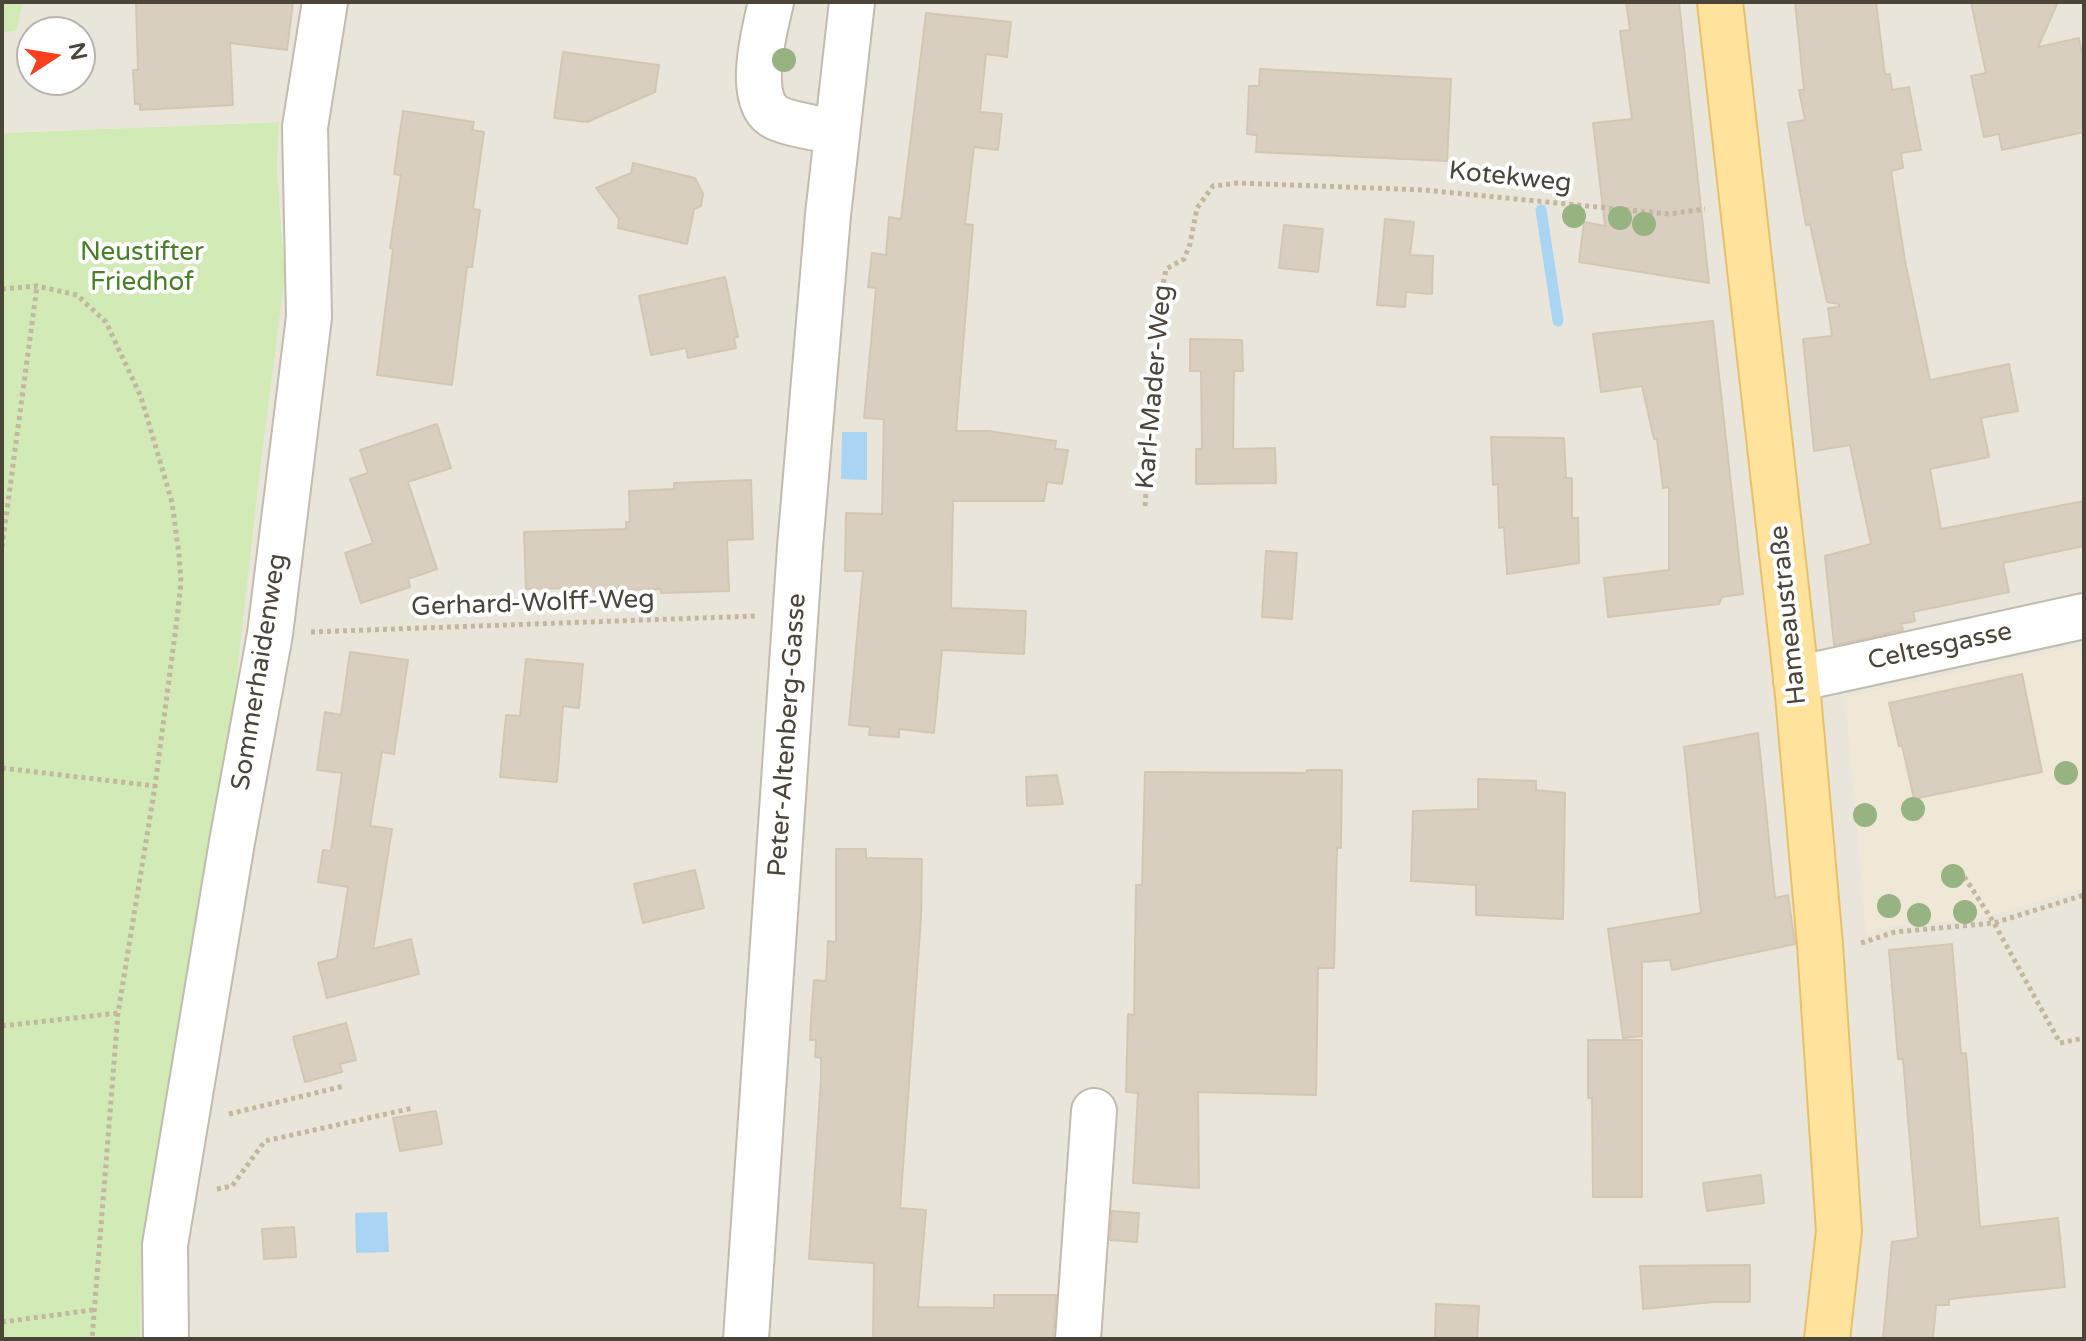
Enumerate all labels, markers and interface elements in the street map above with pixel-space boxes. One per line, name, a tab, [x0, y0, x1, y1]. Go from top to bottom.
north arrow	[16, 16, 96, 96]
text: N	[63, 40, 92, 63]
street label: Kotekweg	[1447, 156, 1573, 200]
park label: Neustifter Friedhof	[80, 237, 204, 298]
street label: Karl-Mader-Weg	[1131, 283, 1179, 491]
street label: Hameaustraße	[1764, 524, 1814, 706]
street label: Sommerhaidenweg	[226, 551, 294, 793]
street label: Gerhard-Wolff-Weg	[411, 584, 655, 624]
street label: Peter-Altenberg-Gasse	[763, 592, 813, 878]
street label: Celtesgasse	[1865, 617, 2015, 677]

